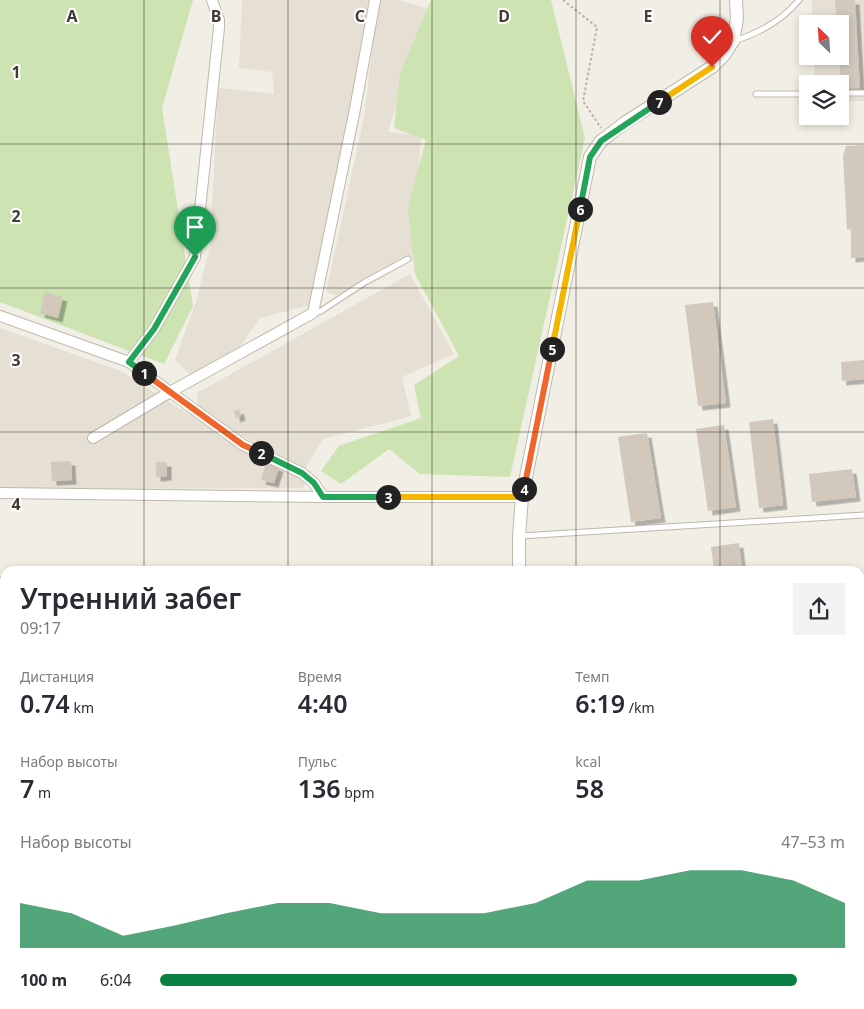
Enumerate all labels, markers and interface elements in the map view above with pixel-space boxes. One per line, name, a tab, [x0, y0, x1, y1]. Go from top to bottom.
text: A	[66, 5, 78, 27]
text: B	[211, 5, 221, 27]
text: C	[355, 5, 365, 27]
text: D	[498, 5, 510, 27]
text: E	[644, 5, 653, 27]
north arrow	[799, 15, 849, 65]
map controls	[799, 15, 849, 125]
pin	[691, 16, 733, 67]
icon: check	[698, 23, 726, 51]
text: 1	[11, 61, 21, 83]
button: layers	[799, 75, 849, 125]
pin: 7	[646, 90, 672, 114]
text: 7	[655, 93, 664, 112]
pin: 6	[568, 196, 592, 222]
text: 6	[576, 200, 585, 219]
text: 2	[11, 205, 21, 227]
pin	[174, 206, 216, 257]
icon: arrive	[181, 213, 209, 241]
pin: 5	[540, 336, 564, 362]
text: 5	[548, 340, 557, 359]
text: 3	[11, 349, 21, 371]
pin: 1	[132, 360, 156, 386]
text: 1	[140, 364, 149, 383]
pin: 2	[248, 440, 274, 466]
text: 2	[257, 444, 266, 463]
pin: 4	[512, 476, 536, 502]
text: 4	[520, 480, 529, 499]
pin: 3	[376, 484, 400, 510]
text: 3	[384, 488, 393, 507]
text: 4	[11, 493, 21, 515]
text: Утренний забег	[20, 579, 241, 617]
button: share	[793, 583, 845, 635]
text: 09:17	[20, 617, 61, 639]
text: Дистанция	[20, 667, 94, 686]
text: Время	[298, 667, 342, 686]
text: Темп	[575, 667, 610, 686]
text: 0.74	[20, 686, 70, 720]
text: 4:40	[298, 686, 347, 720]
text: 6:19	[575, 686, 625, 720]
text: km	[70, 698, 94, 717]
text: /km	[625, 698, 655, 717]
text: Набор высоты	[20, 752, 118, 771]
text: Пульс	[298, 752, 337, 771]
text: kcal	[575, 752, 601, 771]
text: 7	[20, 771, 34, 805]
text: 136	[298, 771, 341, 805]
text: 58	[575, 771, 604, 805]
text: m	[34, 783, 51, 802]
text: bpm	[341, 783, 375, 802]
text: Набор высоты	[20, 831, 132, 853]
text: 47–53 m	[781, 831, 845, 853]
text: 100 m	[20, 969, 67, 991]
text: 6:04	[100, 969, 132, 991]

